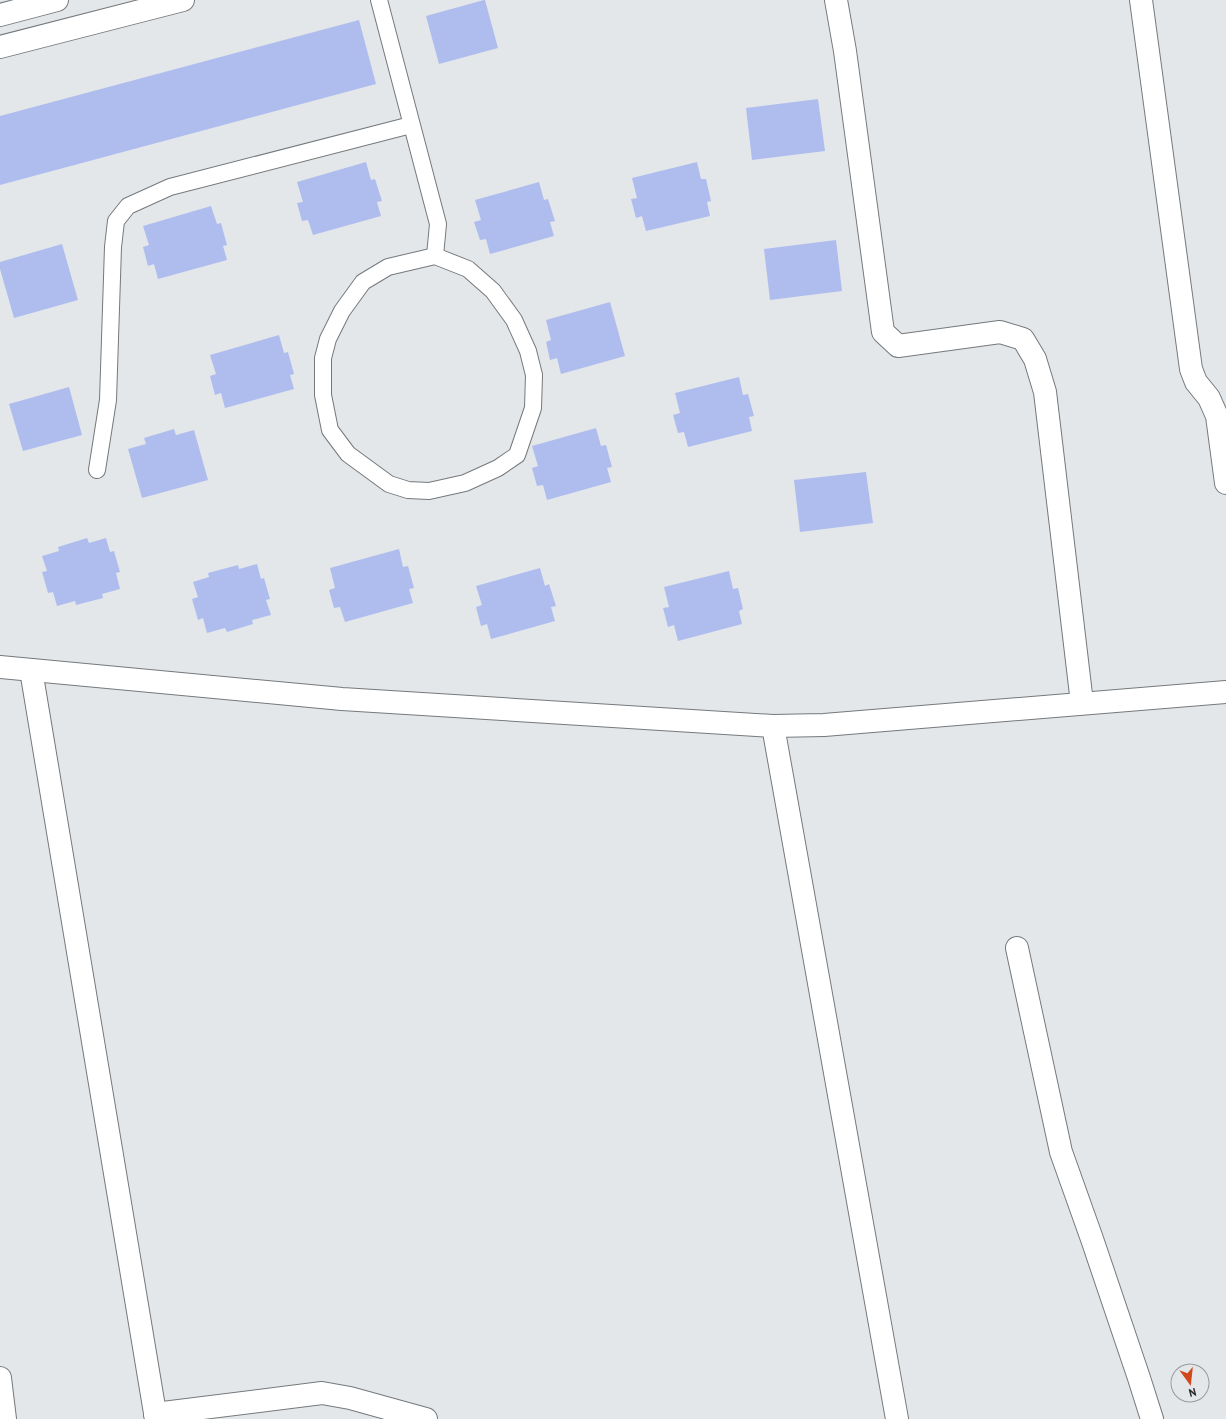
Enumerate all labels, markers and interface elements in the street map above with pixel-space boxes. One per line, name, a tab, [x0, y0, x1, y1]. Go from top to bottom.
north arrow	[1170, 1363, 1210, 1403]
text: N	[1187, 1385, 1198, 1400]

